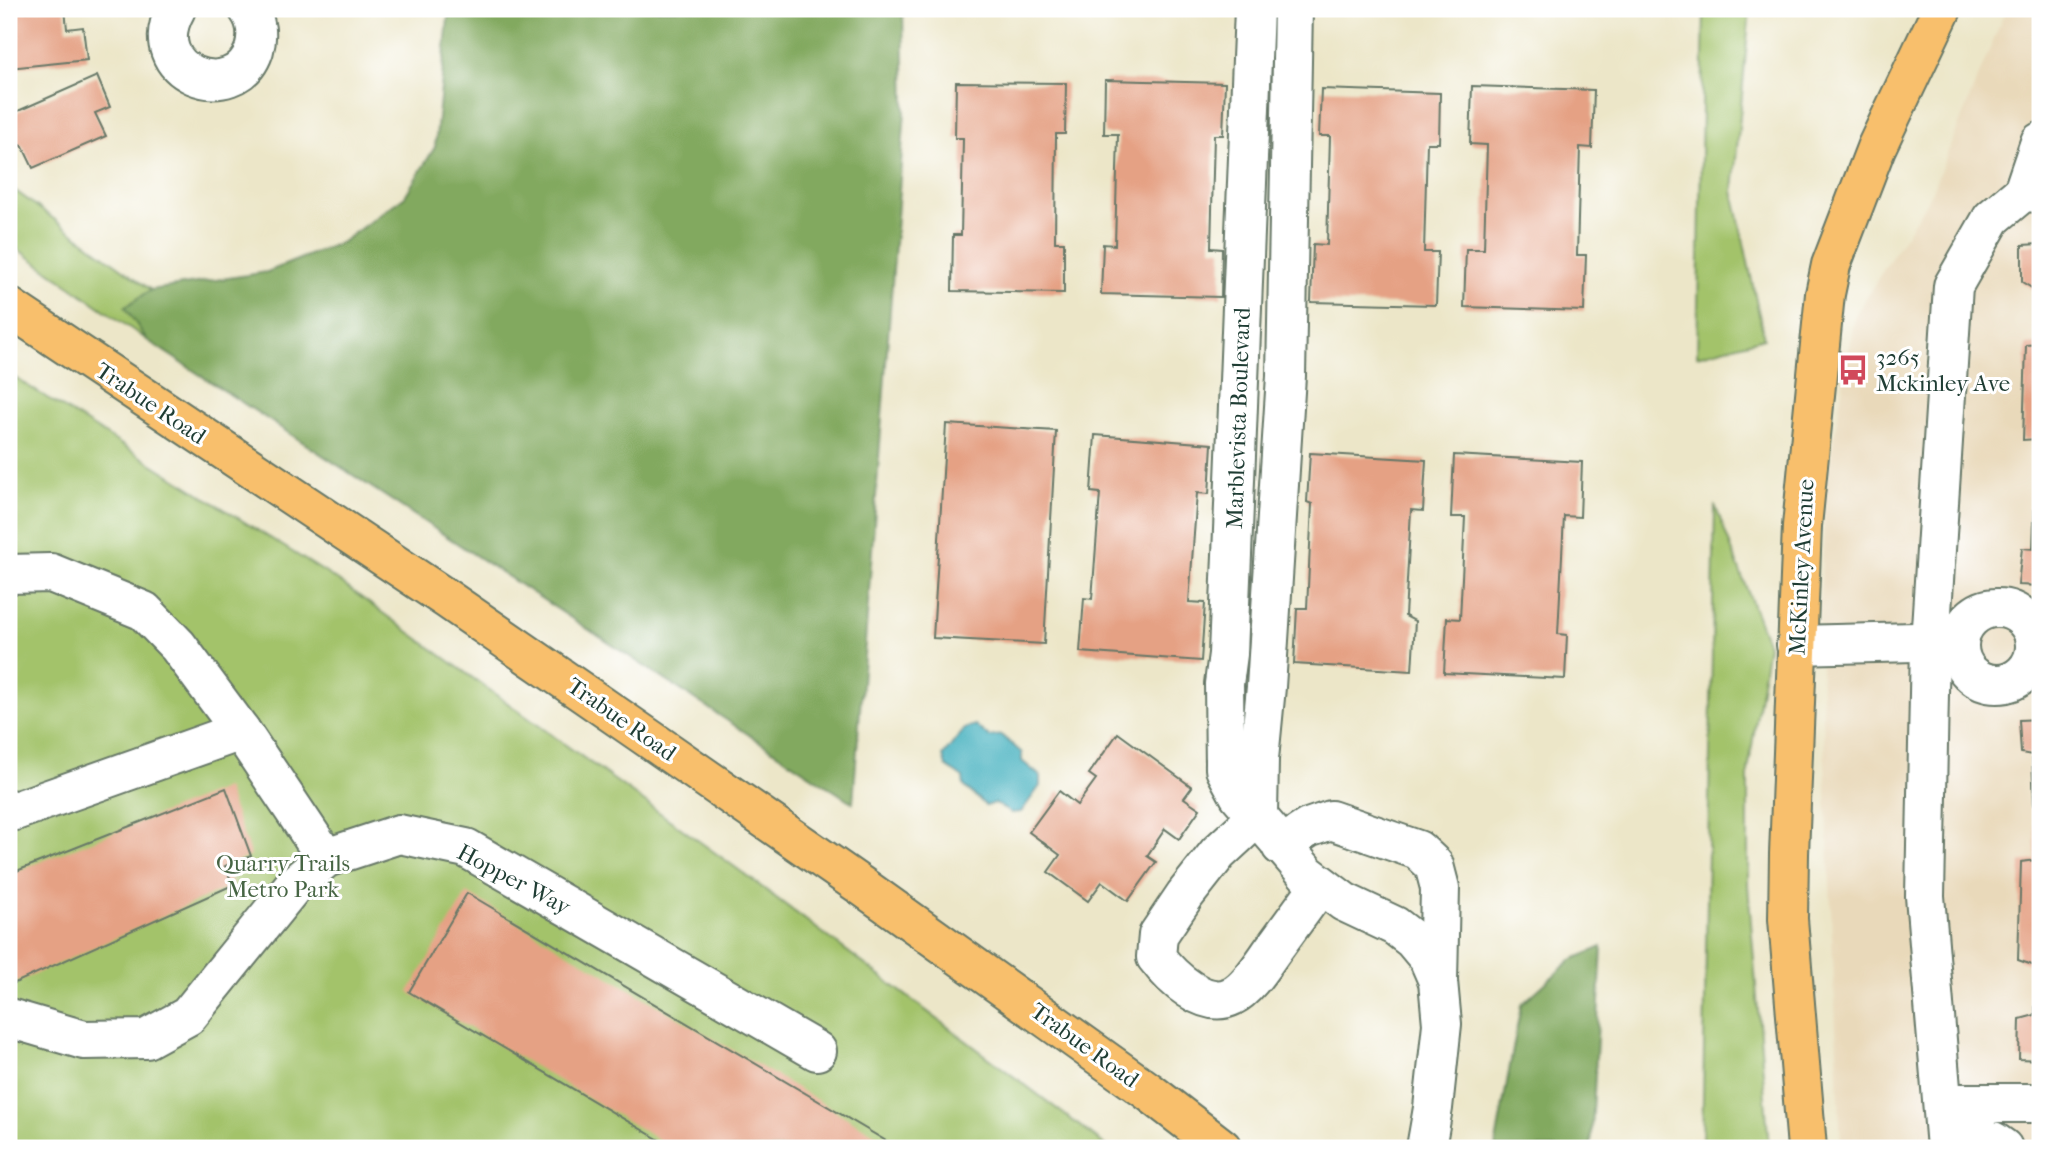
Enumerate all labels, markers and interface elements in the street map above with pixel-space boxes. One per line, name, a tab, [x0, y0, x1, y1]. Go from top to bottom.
street label: Marblevista Boulevard	[1221, 306, 1256, 529]
place label: 3265 Mckinley Ave	[1876, 344, 2010, 397]
bus stop icon: 3265 Mckinley Ave	[1836, 353, 1870, 387]
street label: Trabue Road	[91, 357, 211, 450]
street label: McKinley Avenue	[1783, 478, 1820, 656]
street label: Trabue Road	[562, 672, 682, 767]
street label: Hopper Way	[453, 838, 576, 921]
park label: Quarry Trails Metro Park	[216, 850, 350, 903]
street label: Trabue Road	[1026, 997, 1144, 1094]

